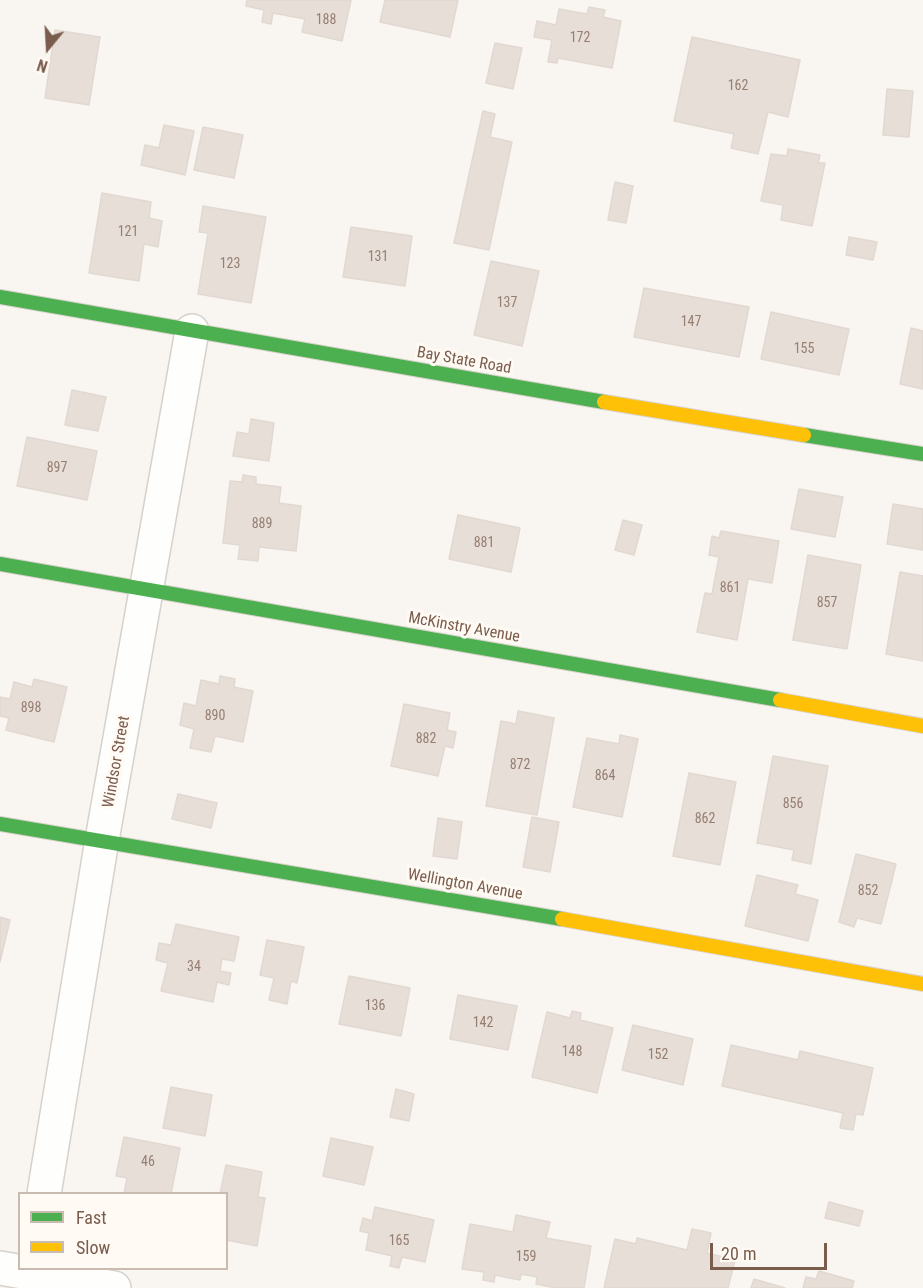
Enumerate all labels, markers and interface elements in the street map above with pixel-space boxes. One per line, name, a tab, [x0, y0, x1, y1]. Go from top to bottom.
house number: 188	[316, 12, 336, 28]
north arrow	[18, 18, 78, 78]
house number: 172	[570, 30, 590, 46]
text: N	[35, 55, 50, 76]
house number: 162	[728, 78, 748, 94]
house number: 121	[118, 224, 138, 240]
house number: 131	[368, 249, 388, 265]
house number: 123	[220, 256, 240, 272]
house number: 137	[497, 295, 517, 311]
house number: 147	[681, 314, 701, 330]
house number: 155	[794, 341, 814, 357]
street label: Bay State Road	[415, 343, 513, 379]
house number: 897	[47, 460, 67, 476]
house number: 889	[252, 516, 272, 532]
house number: 881	[474, 535, 494, 551]
house number: 861	[720, 580, 740, 596]
house number: 857	[817, 595, 837, 611]
street label: McKinstry Avenue	[407, 609, 521, 647]
house number: 898	[21, 700, 41, 716]
house number: 890	[205, 708, 225, 724]
street label: Windsor Street	[99, 715, 135, 809]
house number: 882	[416, 731, 436, 747]
house number: 872	[510, 757, 530, 773]
house number: 864	[595, 768, 615, 784]
house number: 856	[783, 796, 803, 812]
house number: 862	[695, 811, 715, 827]
street label: Wellington Avenue	[406, 865, 524, 905]
house number: 852	[858, 883, 878, 899]
house number: 34	[187, 959, 201, 975]
house number: 136	[365, 998, 385, 1014]
house number: 142	[473, 1015, 493, 1031]
house number: 148	[562, 1044, 582, 1060]
house number: 152	[648, 1047, 668, 1063]
house number: 46	[141, 1154, 155, 1170]
legend	[18, 1192, 228, 1270]
text: Fast	[76, 1207, 107, 1228]
scale bar	[713, 1231, 830, 1269]
house number: 165	[389, 1233, 409, 1249]
text: Slow	[76, 1237, 110, 1258]
text: 20 m	[721, 1243, 756, 1264]
house number: 159	[516, 1249, 536, 1265]

